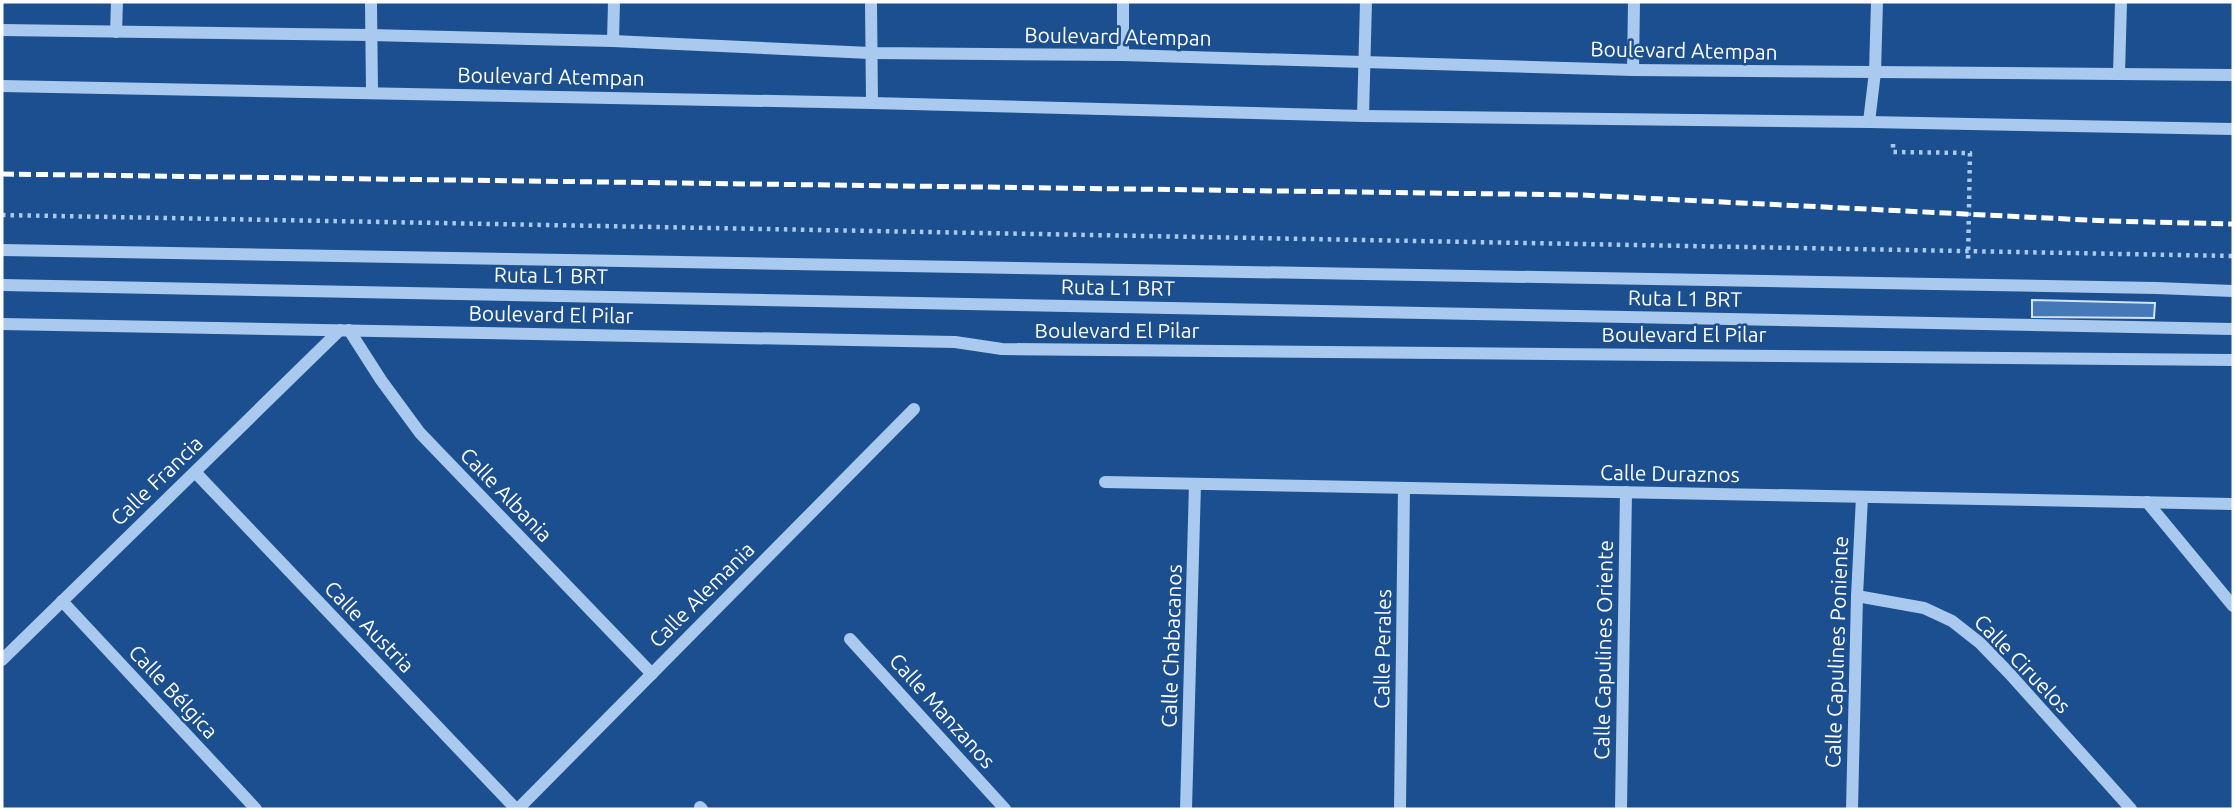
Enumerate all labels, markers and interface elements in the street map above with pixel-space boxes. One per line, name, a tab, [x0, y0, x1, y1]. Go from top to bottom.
street label: Boulevard Atempan	[1024, 22, 1212, 50]
street label: Boulevard Atempan	[1590, 36, 1778, 64]
street label: Boulevard Atempan	[457, 62, 645, 90]
street label: Ruta L1 BRT	[494, 262, 609, 288]
street label: Ruta L1 BRT	[1061, 274, 1176, 300]
street label: Ruta L1 BRT	[1628, 285, 1743, 311]
street label: Boulevard El Pilar	[468, 301, 634, 327]
street label: Boulevard El Pilar	[1035, 318, 1199, 342]
street label: Boulevard El Pilar	[1602, 322, 1766, 346]
street label: Calle Francia	[105, 431, 207, 530]
street label: Calle Albania	[456, 442, 557, 546]
street label: Calle Duraznos	[1600, 460, 1740, 486]
street label: Calle Capulines Poniente	[1820, 535, 1852, 768]
street label: Calle Alemania	[644, 537, 759, 652]
street label: Calle Capulines Oriente	[1589, 540, 1617, 760]
street label: Calle Chabacanos	[1156, 564, 1186, 728]
street label: Calle Austria	[320, 576, 419, 677]
street label: Calle Perales	[1369, 589, 1395, 709]
street label: Calle Ciruelos	[1970, 609, 2076, 718]
street label: Calle Bélgica	[124, 640, 223, 743]
street label: Calle Manzanos	[885, 648, 1000, 773]

